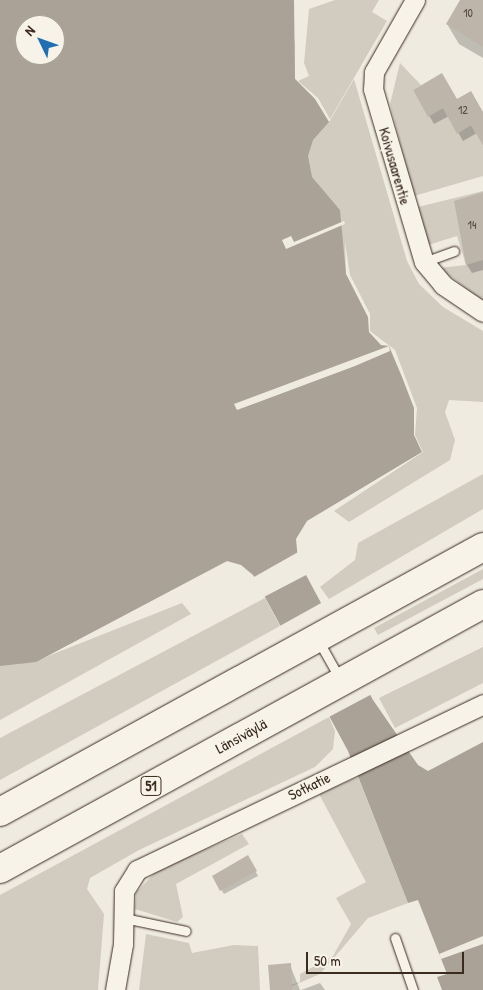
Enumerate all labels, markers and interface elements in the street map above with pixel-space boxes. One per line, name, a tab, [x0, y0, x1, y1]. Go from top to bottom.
house number: 10	[463, 6, 473, 20]
north arrow	[15, 15, 65, 65]
text: N	[20, 21, 39, 39]
house number: 12	[458, 103, 468, 117]
street label: Koivusaarentie	[375, 125, 415, 207]
house number: 14	[468, 218, 476, 232]
street label: Länsiväylä	[212, 715, 270, 757]
street label: Sotkatie	[285, 768, 333, 804]
road number: 51	[140, 774, 162, 798]
scale bar	[308, 942, 466, 974]
text: 50 m	[314, 950, 341, 971]

